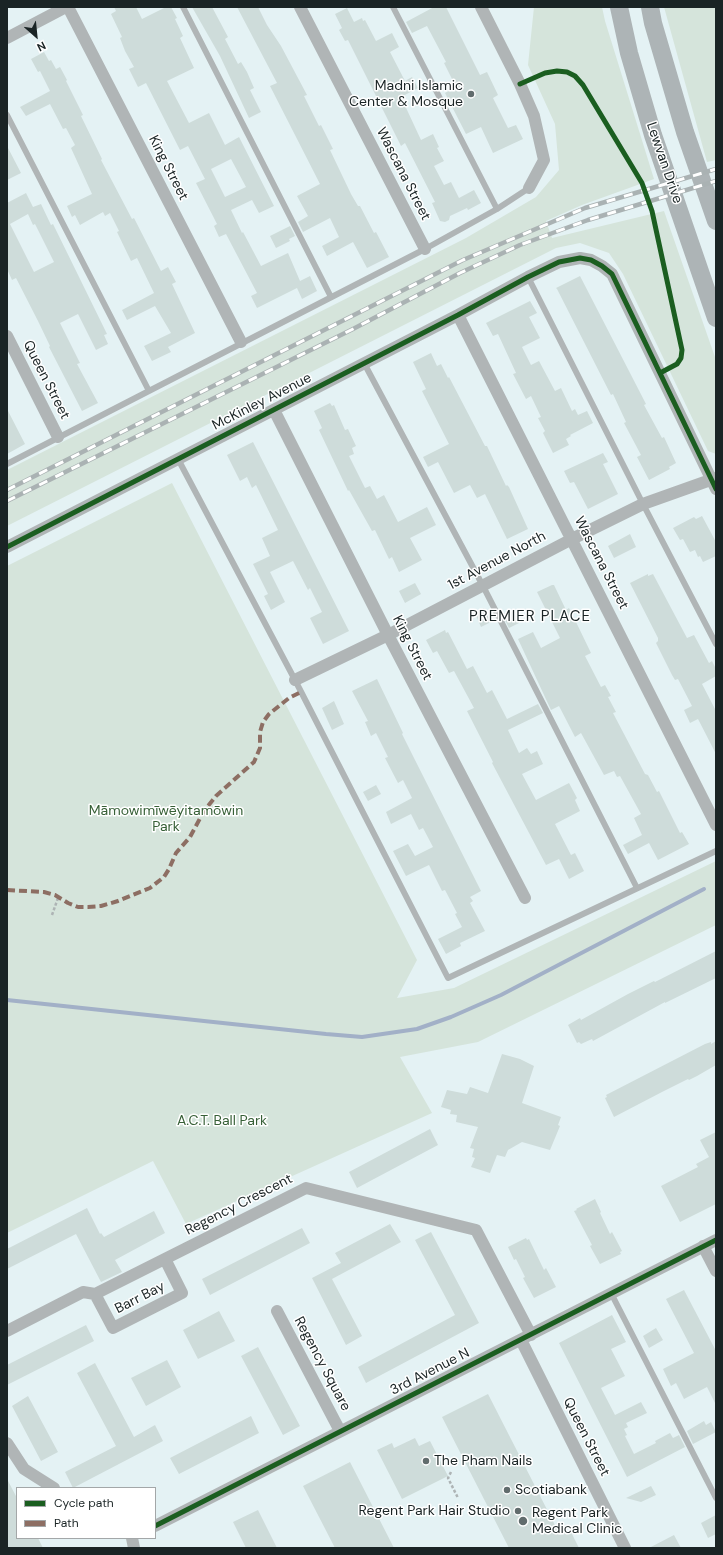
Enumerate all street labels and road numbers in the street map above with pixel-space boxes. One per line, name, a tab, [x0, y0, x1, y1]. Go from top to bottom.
street label: Lewvan Drive	[642, 120, 686, 206]
street label: Wascana Street	[372, 125, 434, 223]
street label: King Street	[144, 133, 192, 203]
street label: Queen Street	[19, 338, 73, 422]
street label: McKinley Avenue	[210, 370, 314, 434]
street label: Wascana Street	[570, 514, 632, 612]
street label: 1st Avenue North	[445, 528, 549, 594]
street label: King Street	[388, 613, 436, 683]
street label: Regency Crescent	[183, 1171, 295, 1239]
street label: Barr Bay	[112, 1278, 168, 1318]
street label: Regency Square	[290, 1314, 354, 1414]
street label: 3rd Avenue N	[388, 1345, 472, 1399]
street label: Queen Street	[559, 1395, 613, 1479]

